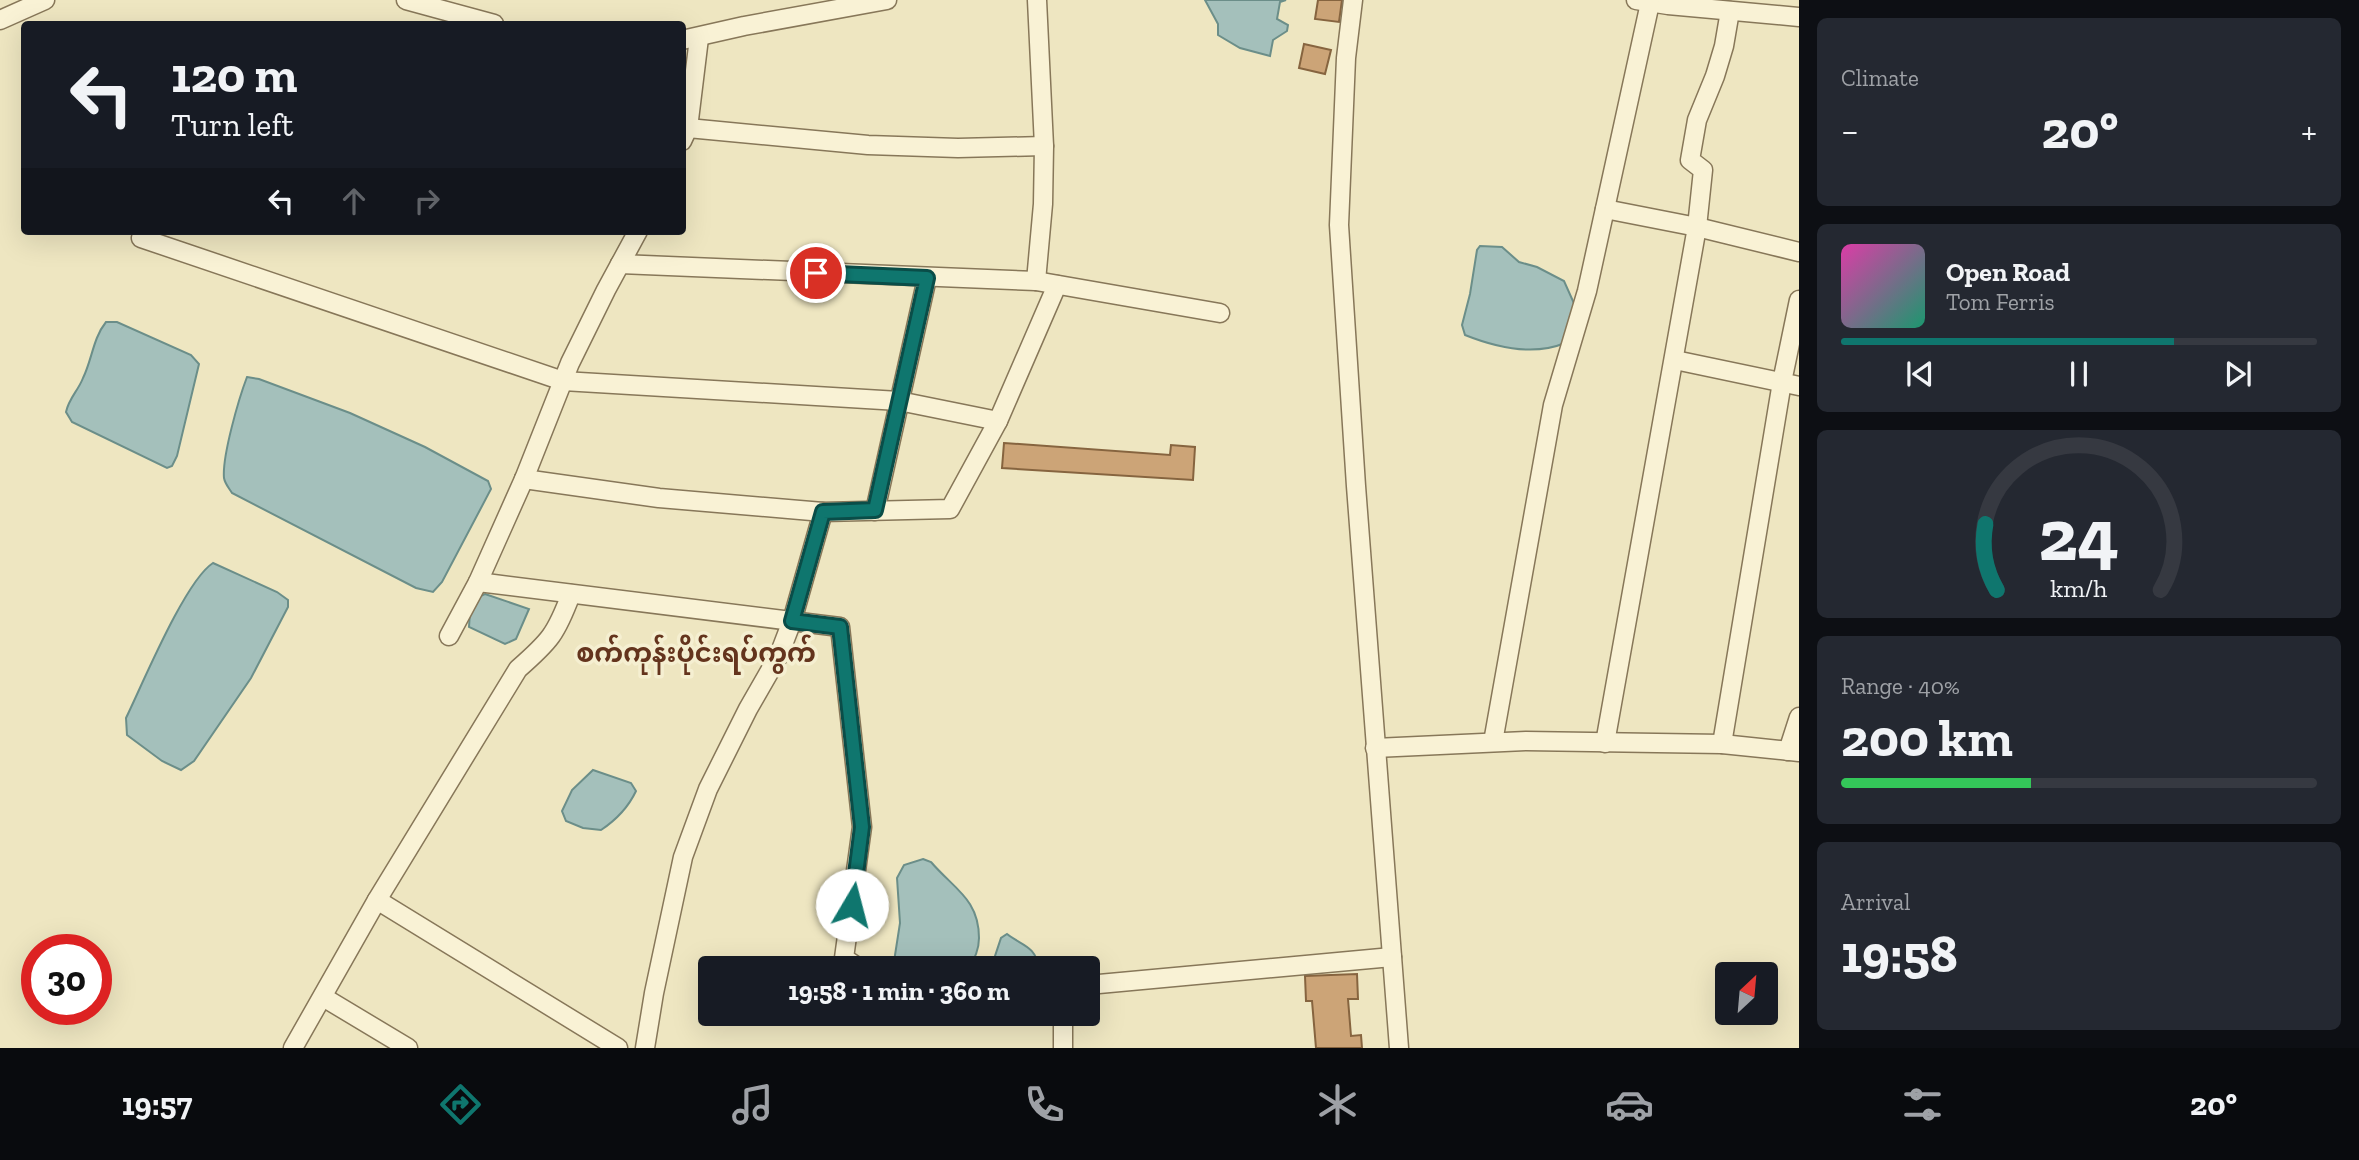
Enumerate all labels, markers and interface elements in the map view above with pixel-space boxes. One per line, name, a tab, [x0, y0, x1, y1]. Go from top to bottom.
text: 120 m	[171, 46, 297, 105]
icon: left	[56, 49, 147, 140]
text: Climate	[1841, 64, 1919, 92]
text: 20°	[2042, 99, 2118, 161]
text: Turn left	[171, 106, 293, 144]
text: −	[1841, 108, 1859, 154]
text: +	[2301, 108, 2317, 154]
icon: left	[262, 182, 300, 220]
icon: ahead	[335, 182, 373, 220]
icon: right	[408, 182, 446, 220]
pin	[786, 243, 846, 303]
icon: arrive	[797, 254, 835, 292]
text: Open Road	[1946, 256, 2070, 288]
text: Tom Ferris	[1946, 288, 2055, 316]
icon: previous	[1901, 355, 1939, 393]
icon: pause	[2060, 355, 2098, 393]
icon: next	[2219, 355, 2257, 393]
text: 24	[2039, 491, 2119, 579]
text: km/h	[2050, 573, 2108, 603]
district label: စက်ကုန်းပိုင်းရပ်ကွက်	[576, 634, 816, 675]
text: Range · 40%	[1841, 672, 1960, 700]
text: 200 km	[1841, 707, 2013, 769]
position arrow	[815, 868, 889, 942]
text: Arrival	[1841, 888, 1910, 916]
text: 19:58	[1841, 923, 1958, 985]
speed limit sign: 30	[21, 934, 112, 1025]
north arrow	[1715, 962, 1778, 1026]
map controls	[1715, 962, 1778, 1025]
text: 19:58 · 1 min · 360 m	[788, 975, 1010, 1007]
icon: directions	[436, 1080, 485, 1129]
icon: music	[728, 1080, 777, 1129]
icon: phone	[1020, 1080, 1069, 1129]
icon: climate	[1313, 1080, 1362, 1129]
icon: car	[1605, 1080, 1654, 1129]
icon: filters	[1898, 1080, 1947, 1129]
text: 19:57	[122, 1085, 192, 1123]
text: 20°	[2190, 1085, 2237, 1123]

